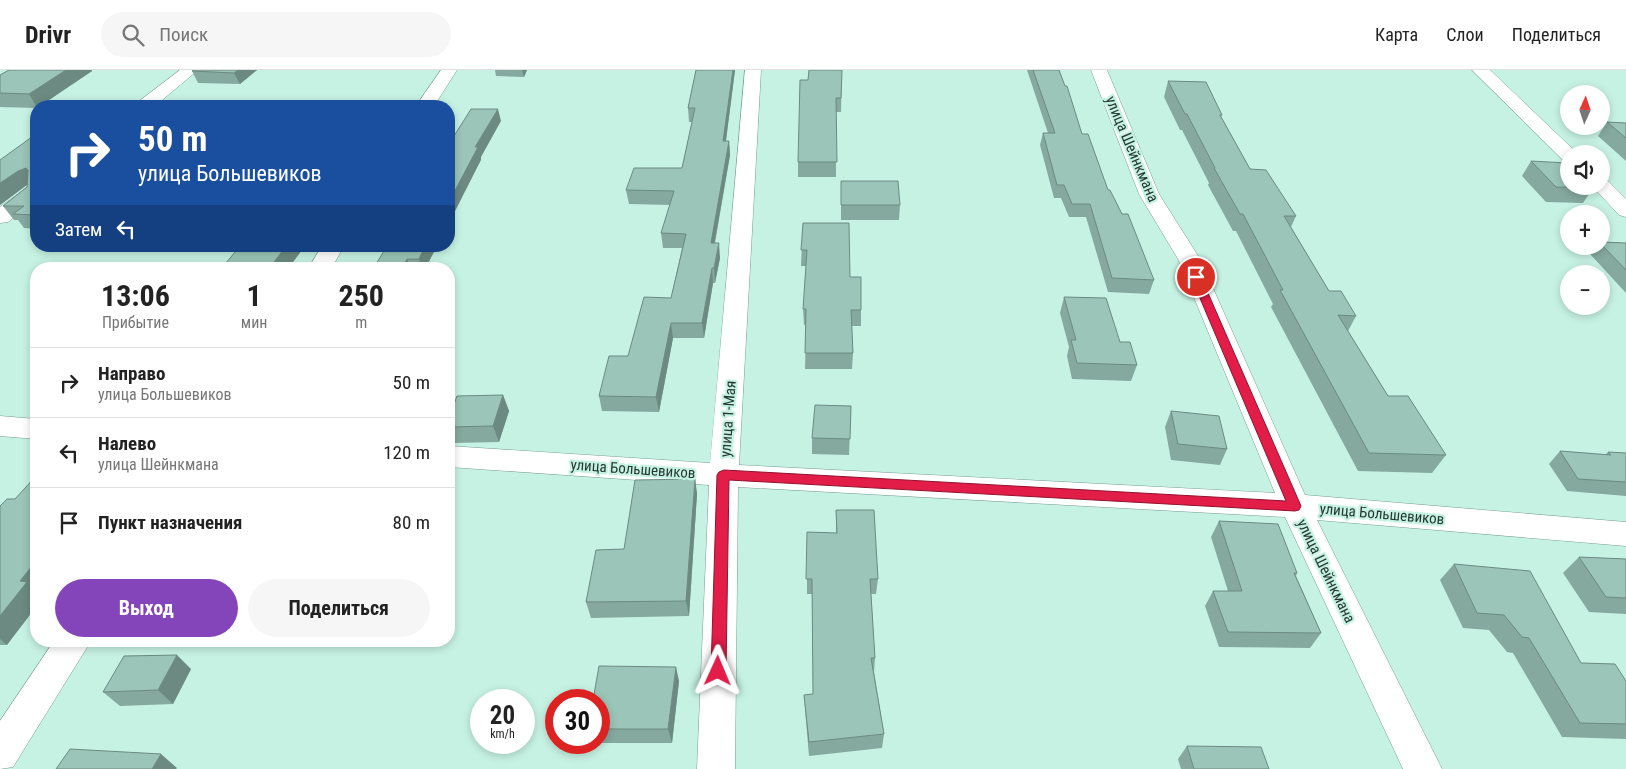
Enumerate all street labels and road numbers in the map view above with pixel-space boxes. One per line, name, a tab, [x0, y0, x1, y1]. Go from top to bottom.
street label: улица Шейнкмана	[1102, 93, 1162, 205]
street label: улица 1-Мая	[716, 380, 740, 458]
street label: улица Большевиков	[570, 456, 696, 482]
street label: улица Большевиков	[1319, 500, 1445, 528]
street label: улица Шейнкмана	[1293, 516, 1359, 626]

